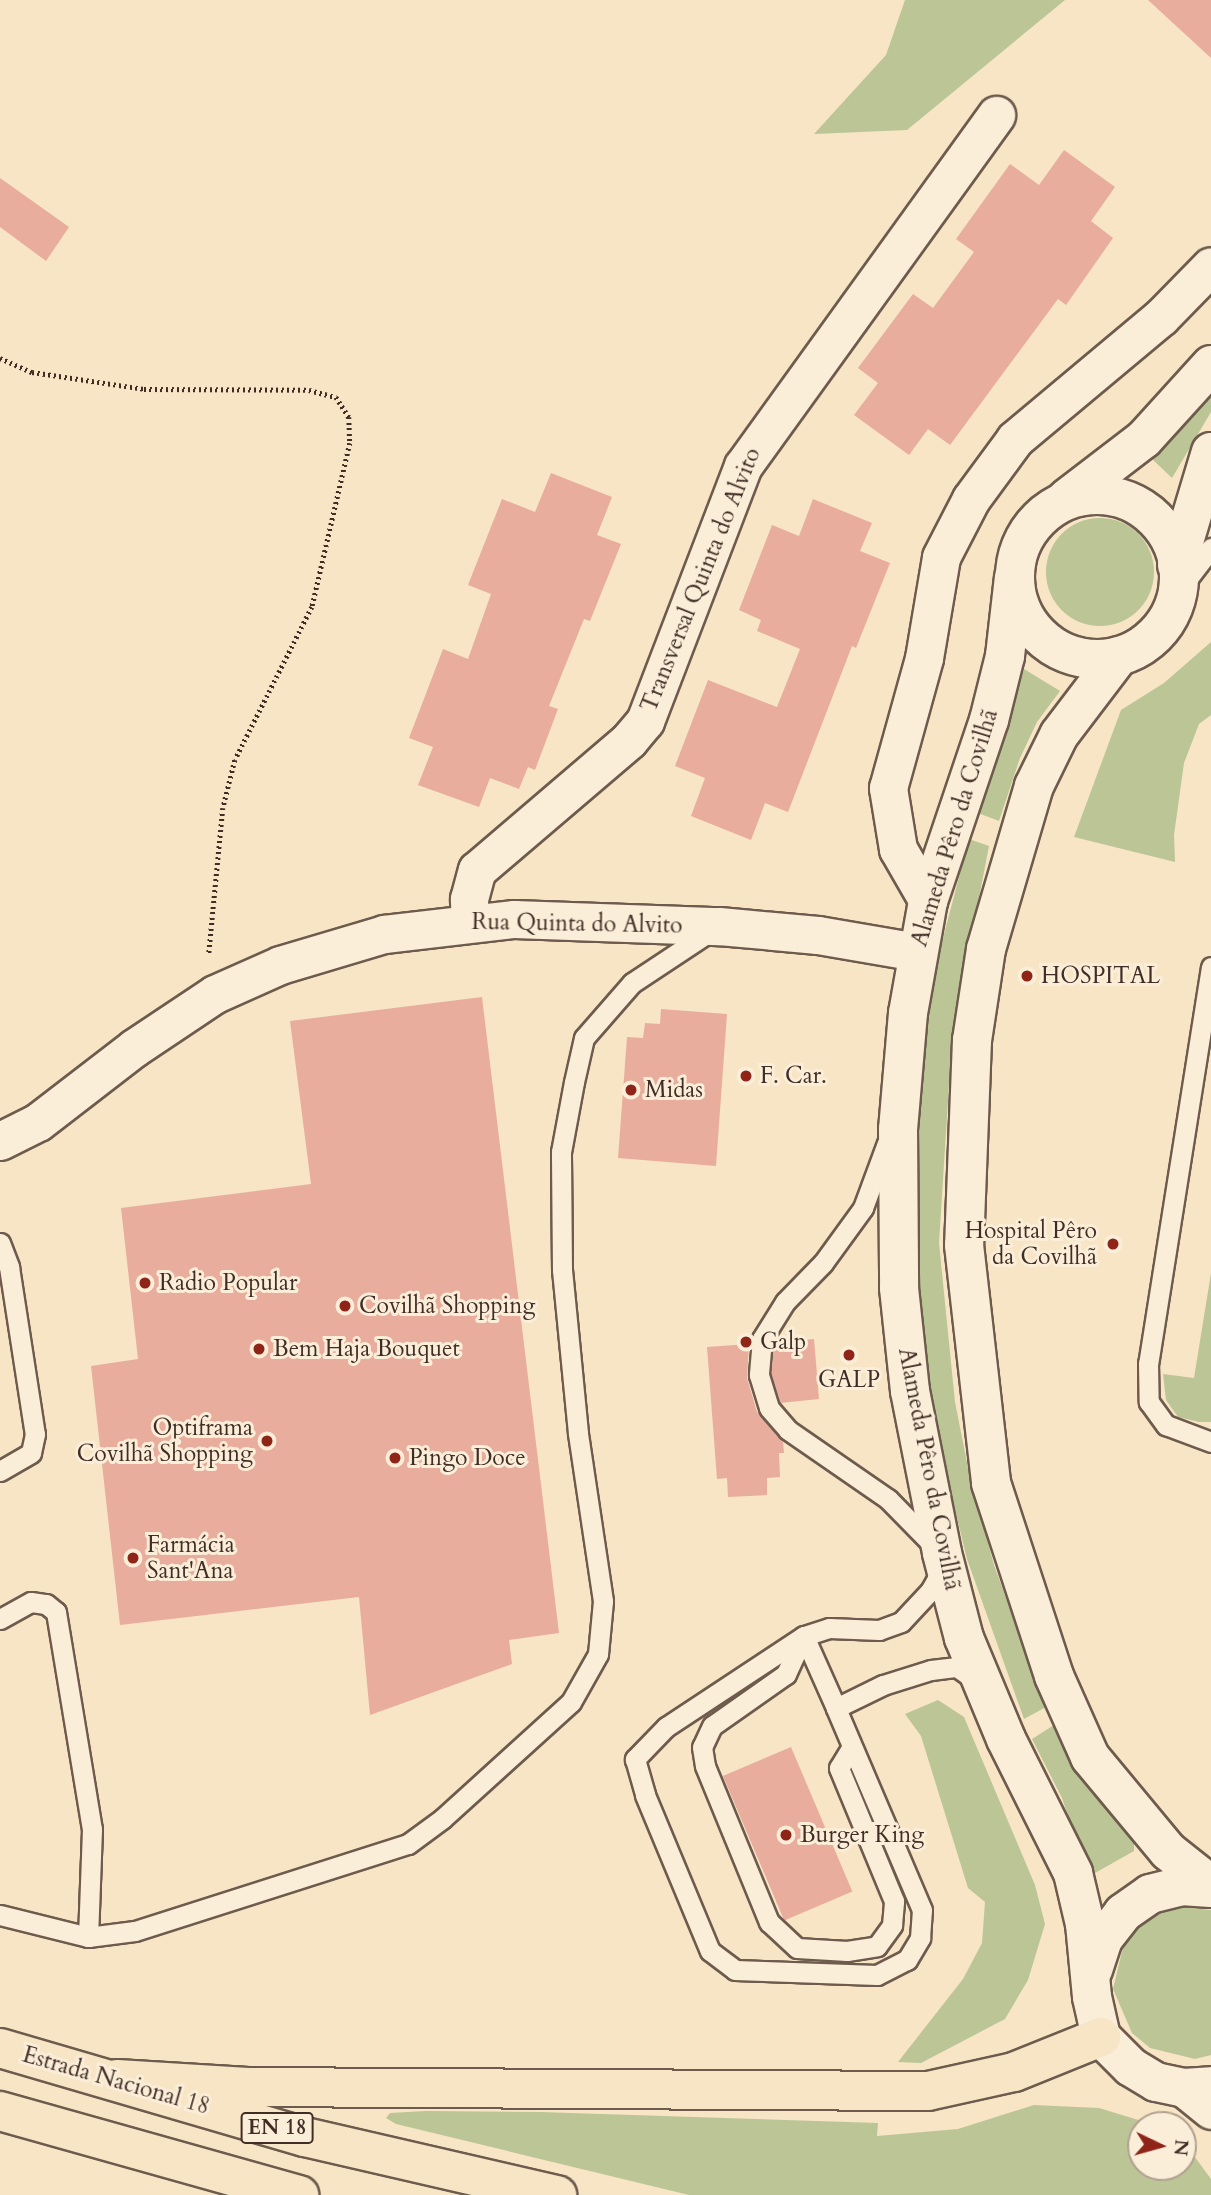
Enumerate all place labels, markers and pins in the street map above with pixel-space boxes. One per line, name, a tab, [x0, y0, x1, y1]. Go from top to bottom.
place label: HOSPITAL	[1041, 962, 1160, 990]
marker: HOSPITAL	[1019, 968, 1035, 984]
place label: F. Car.	[760, 1062, 827, 1090]
marker: F. Car.	[738, 1068, 754, 1084]
place label: Midas	[645, 1076, 703, 1104]
marker: Midas	[623, 1082, 639, 1098]
place label: Hospital Pêro da Covilhã	[965, 1217, 1097, 1271]
marker: Hospital Pêro da Covilhã	[1103, 1234, 1123, 1254]
place label: Radio Popular	[159, 1269, 297, 1297]
marker: Radio Popular	[137, 1275, 153, 1291]
place label: Covilhã Shopping	[359, 1292, 535, 1320]
marker: Covilhã Shopping	[337, 1298, 353, 1314]
place label: Galp	[760, 1328, 806, 1356]
marker: Galp	[738, 1334, 754, 1350]
place label: Bem Haja Bouquet	[273, 1335, 460, 1363]
marker: Bem Haja Bouquet	[251, 1341, 267, 1357]
marker: GALP	[841, 1347, 857, 1363]
place label: GALP	[818, 1366, 880, 1394]
place label: Optiframa Covilhã Shopping	[77, 1414, 253, 1468]
marker: Optiframa Covilhã Shopping	[259, 1433, 275, 1449]
place label: Pingo Doce	[409, 1444, 526, 1472]
marker: Pingo Doce	[387, 1450, 403, 1466]
place label: Farmácia Sant'Ana	[147, 1531, 235, 1585]
marker: Farmácia Sant'Ana	[125, 1550, 141, 1566]
place label: Burger King	[800, 1821, 924, 1849]
marker: Burger King	[778, 1827, 794, 1843]

